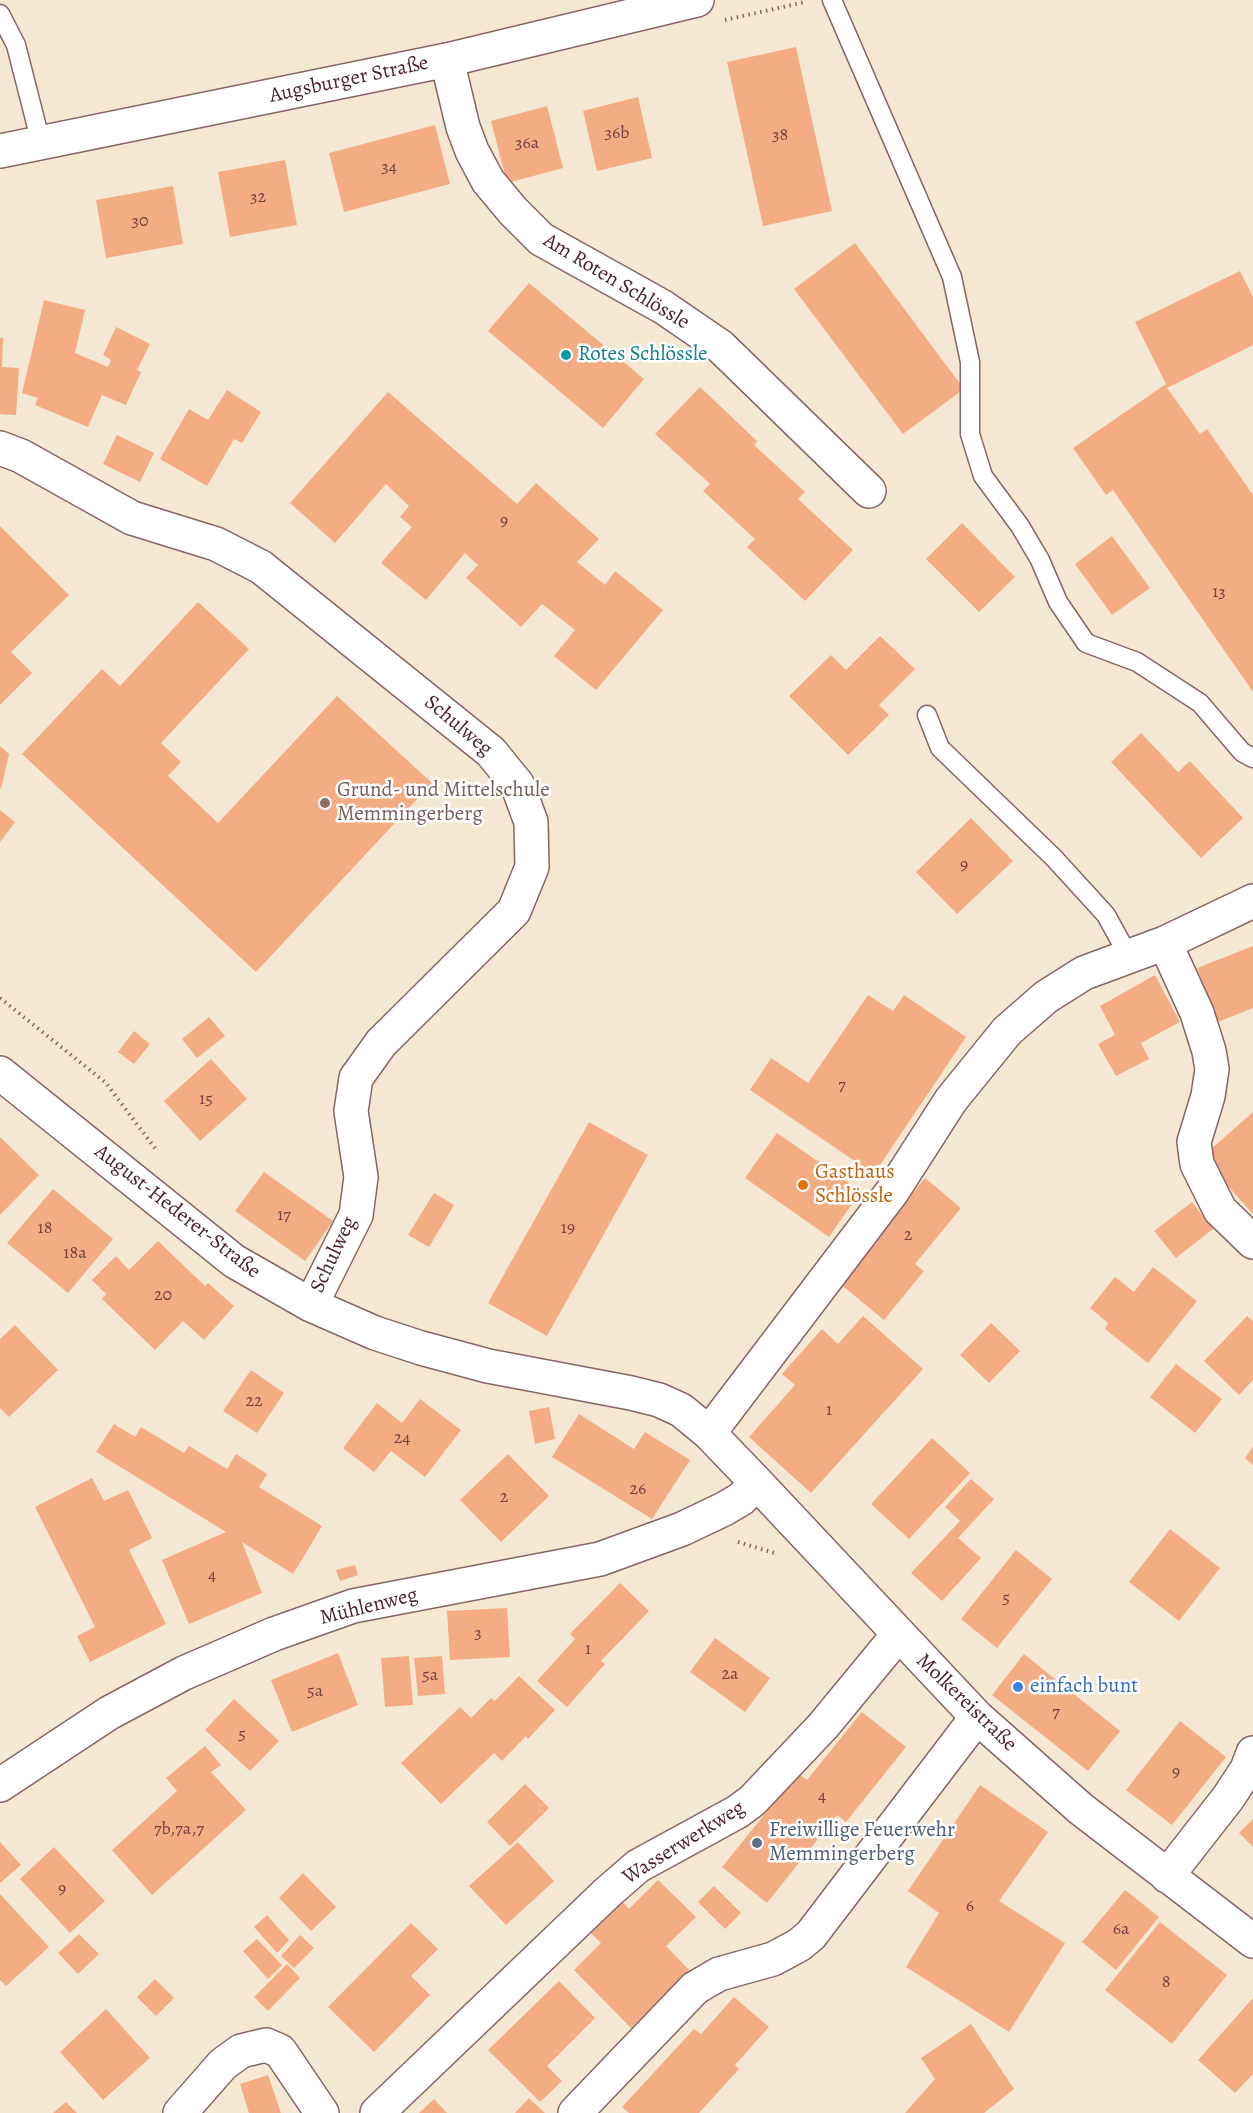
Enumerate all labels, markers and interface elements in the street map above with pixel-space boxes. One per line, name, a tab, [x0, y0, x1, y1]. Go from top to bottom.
street label: Augsburger Straße	[267, 51, 431, 109]
house number: 36b	[605, 123, 629, 145]
house number: 38	[772, 125, 788, 147]
house number: 36a	[515, 133, 539, 155]
house number: 34	[381, 157, 397, 179]
house number: 32	[250, 187, 266, 209]
house number: 30	[131, 211, 149, 233]
street label: Am Roten Schlössle	[538, 228, 694, 336]
place label: Rotes Schlössle	[578, 342, 707, 368]
marker: Rotes Schlössle	[559, 348, 573, 362]
house number: 9	[500, 511, 508, 533]
house number: 13	[1212, 582, 1226, 604]
street label: Schulweg	[419, 690, 497, 762]
place label: Grund- und Mittelschule Memmingerberg	[337, 778, 550, 828]
marker: Grund- und Mittelschule Memmingerberg	[318, 796, 332, 810]
house number: 9	[960, 855, 968, 877]
house number: 7	[838, 1075, 846, 1097]
house number: 15	[199, 1089, 213, 1111]
street label: August-Hederer-Straße	[89, 1139, 265, 1285]
place label: Gasthaus Schlössle	[815, 1160, 895, 1210]
marker: Gasthaus Schlössle	[796, 1178, 810, 1192]
house number: 17	[277, 1205, 291, 1227]
street label: Schulweg	[305, 1213, 363, 1297]
house number: 18	[38, 1218, 52, 1240]
house number: 19	[561, 1218, 575, 1240]
house number: 2	[904, 1225, 912, 1247]
house number: 18a	[63, 1243, 87, 1265]
house number: 20	[154, 1285, 172, 1307]
house number: 22	[245, 1391, 263, 1413]
house number: 1	[826, 1400, 832, 1422]
house number: 24	[394, 1428, 410, 1450]
house number: 26	[630, 1479, 646, 1501]
house number: 2	[500, 1487, 508, 1509]
house number: 4	[208, 1565, 216, 1587]
street label: Mühlenweg	[318, 1583, 420, 1631]
house number: 5	[1002, 1588, 1010, 1610]
house number: 3	[474, 1623, 482, 1645]
house number: 1	[585, 1639, 591, 1661]
street label: Molkereistraße	[910, 1649, 1022, 1757]
house number: 2a	[722, 1664, 738, 1686]
house number: 5a	[422, 1665, 438, 1687]
place label: einfach bunt	[1030, 1674, 1138, 1700]
marker: einfach bunt	[1011, 1680, 1025, 1694]
house number: 5a	[307, 1681, 323, 1703]
house number: 7	[1052, 1702, 1060, 1724]
house number: 5	[238, 1724, 246, 1746]
house number: 9	[1172, 1762, 1180, 1784]
house number: 4	[818, 1786, 826, 1808]
street label: Wasserwerkweg	[618, 1796, 750, 1890]
place label: Freiwillige Feuerwehr Memmingerberg	[769, 1818, 955, 1868]
house number: 7b,7a,7	[154, 1819, 204, 1841]
marker: Freiwillige Feuerwehr Memmingerberg	[750, 1836, 764, 1850]
house number: 9	[58, 1879, 66, 1901]
house number: 6	[966, 1896, 974, 1918]
house number: 6a	[1113, 1919, 1129, 1941]
house number: 8	[1162, 1972, 1170, 1994]

